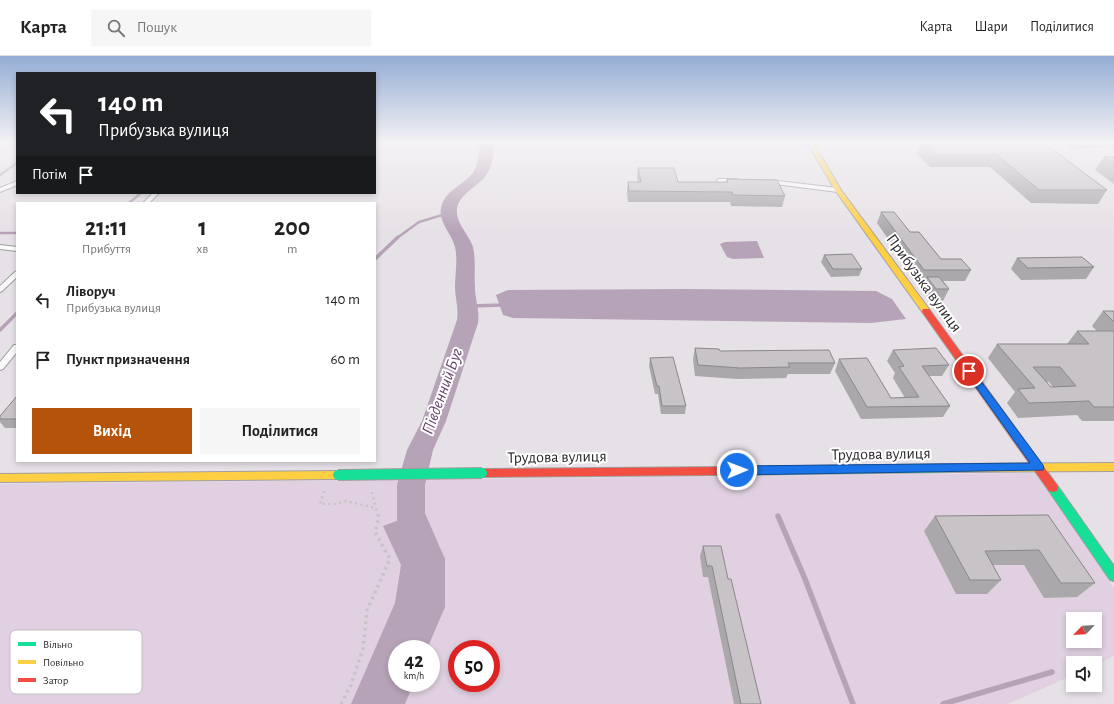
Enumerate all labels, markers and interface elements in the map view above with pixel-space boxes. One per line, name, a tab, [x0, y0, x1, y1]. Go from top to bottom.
search box	[91, 10, 371, 46]
icon: search	[105, 17, 127, 39]
text: Карта	[20, 18, 67, 37]
text: Пошук	[137, 20, 177, 35]
text: Карта	[920, 20, 952, 34]
text: Шари	[974, 20, 1008, 34]
text: Поділитися	[1030, 20, 1094, 34]
icon: left	[32, 88, 84, 140]
text: 140 m	[98, 89, 164, 117]
text: Прибузька вулиця	[98, 122, 229, 140]
icon: arrive	[75, 164, 97, 186]
text: Потім	[32, 167, 67, 182]
text: 21:11	[85, 216, 128, 240]
text: 1	[198, 216, 207, 240]
text: 200	[274, 216, 310, 240]
street label: Прибузька вулиця	[882, 231, 965, 336]
text: Прибуття	[82, 243, 131, 256]
text: хв	[197, 243, 208, 256]
text: m	[287, 243, 297, 256]
text: Ліворуч	[66, 284, 116, 299]
icon: left	[32, 289, 54, 311]
text: 140 m	[325, 292, 360, 307]
text: Прибузька вулиця	[66, 302, 161, 315]
water label: Південний Буг	[419, 346, 465, 436]
icon: arrive	[32, 349, 54, 371]
text: Пункт призначення	[66, 352, 190, 367]
text: 60 m	[331, 352, 360, 367]
pin	[952, 354, 986, 388]
icon: arrive	[958, 360, 980, 382]
button: Вихід	[32, 408, 192, 454]
button: Поділитися	[200, 408, 360, 454]
street label: Трудова вулиця	[831, 445, 931, 464]
street label: Трудова вулиця	[507, 448, 607, 467]
position arrow	[716, 449, 758, 491]
north arrow	[1066, 612, 1102, 648]
map controls	[1066, 612, 1102, 692]
legend	[10, 630, 142, 694]
text: Вільно	[43, 639, 73, 650]
speed limit sign: 50	[448, 640, 500, 692]
text: 42	[404, 651, 424, 671]
button: sound	[1066, 656, 1102, 692]
text: Повільно	[43, 657, 84, 668]
text: km/h	[404, 671, 424, 681]
text: Затор	[43, 675, 69, 686]

